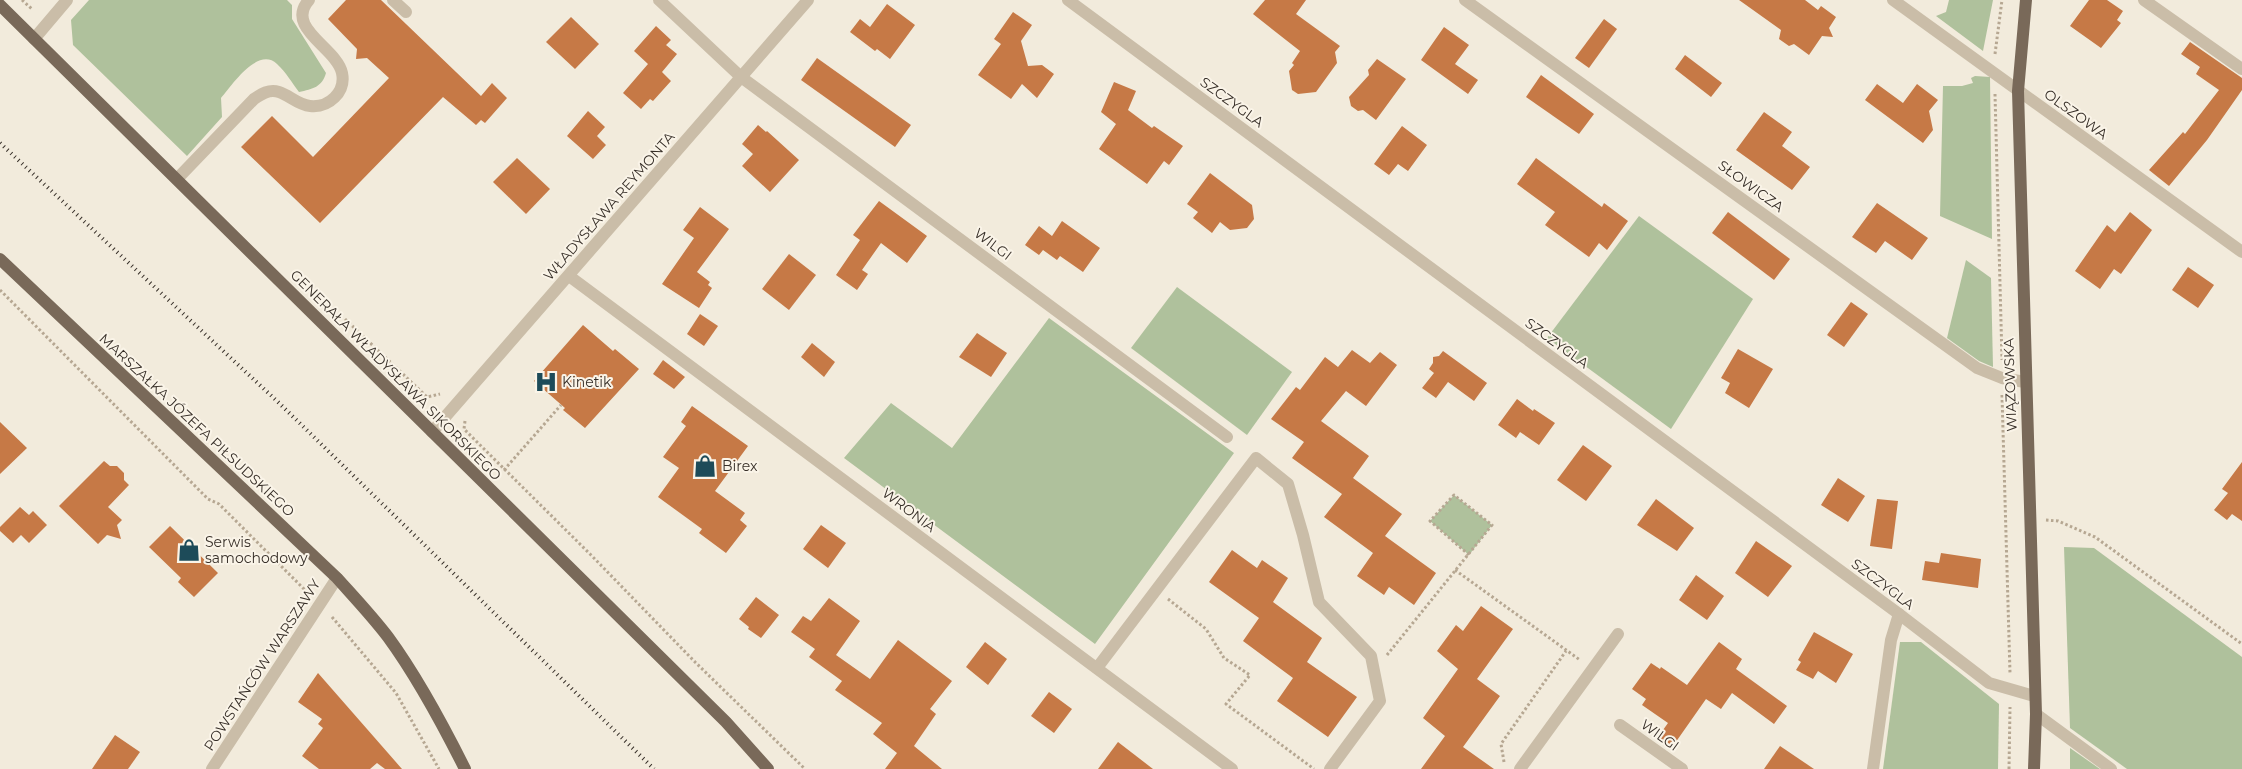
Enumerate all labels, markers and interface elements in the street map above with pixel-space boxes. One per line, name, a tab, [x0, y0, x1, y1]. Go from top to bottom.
street label: SZCZYGLA	[1197, 73, 1268, 132]
street label: OLSZOWA	[2041, 85, 2112, 144]
street label: WŁADYSŁAWA REYMONTA	[540, 127, 679, 284]
street label: SŁOWICZA	[1715, 156, 1788, 216]
street label: WILGI	[971, 224, 1015, 264]
street label: GENERAŁA WŁADYSŁAWA SIKORSKIEGO	[287, 266, 505, 484]
street label: SZCZYGLA	[1522, 314, 1593, 373]
street label: MARSZAŁKA JÓZEFA PIŁSUDSKIEGO	[96, 330, 299, 521]
street label: WIĄZOWSKA	[1999, 337, 2021, 432]
hospital icon: Kinetik	[533, 369, 559, 395]
place label: Kinetik	[562, 373, 612, 391]
shop icon: Birex	[692, 453, 718, 479]
place label: Birex	[722, 457, 758, 475]
street label: WRONIA	[878, 484, 940, 537]
place label: Serwis samochodowy	[205, 533, 308, 567]
shop icon: Serwis samochodowy	[176, 537, 202, 563]
street label: SZCZYGLA	[1848, 554, 1919, 614]
street label: POWSTAŃCÓW WARSZAWY	[200, 576, 324, 754]
street label: WILGI	[1637, 715, 1683, 755]

